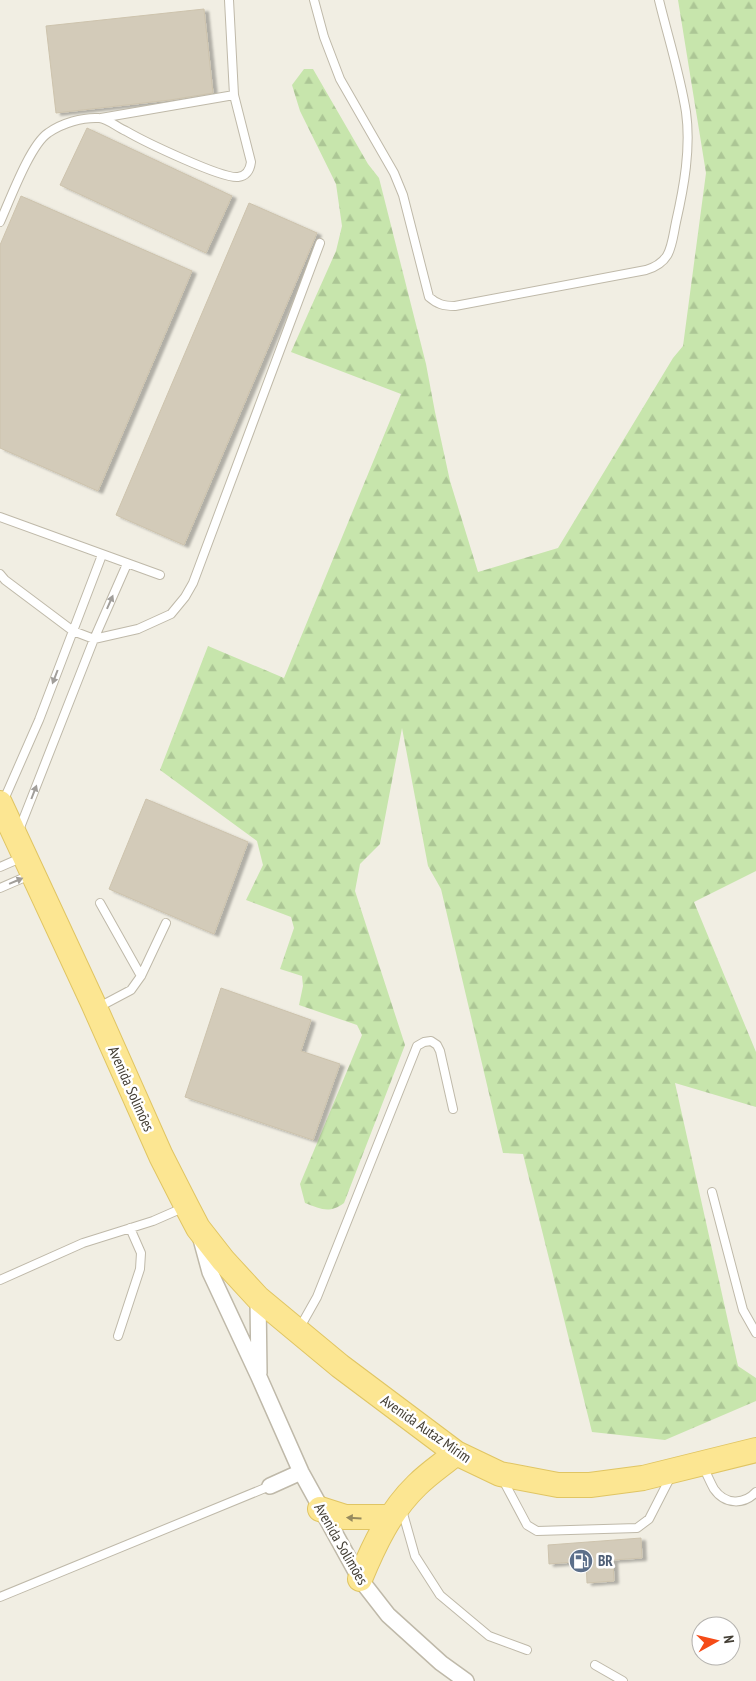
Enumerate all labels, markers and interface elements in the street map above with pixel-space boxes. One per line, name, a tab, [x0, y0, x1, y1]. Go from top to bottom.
one-way arrow	[107, 595, 115, 609]
one-way arrow	[51, 670, 59, 684]
one-way arrow	[31, 784, 38, 799]
one-way arrow	[9, 877, 23, 885]
street label: Avenida Solimões	[104, 1043, 159, 1134]
street label: Avenida Autaz Mirim	[378, 1391, 475, 1467]
street label: Avenida Solimões	[310, 1499, 372, 1588]
one-way arrow	[346, 1513, 362, 1521]
fuel station icon: BR	[568, 1548, 594, 1574]
place label: BR	[598, 1551, 613, 1570]
north arrow	[691, 1616, 741, 1666]
text: N	[719, 1634, 738, 1644]

